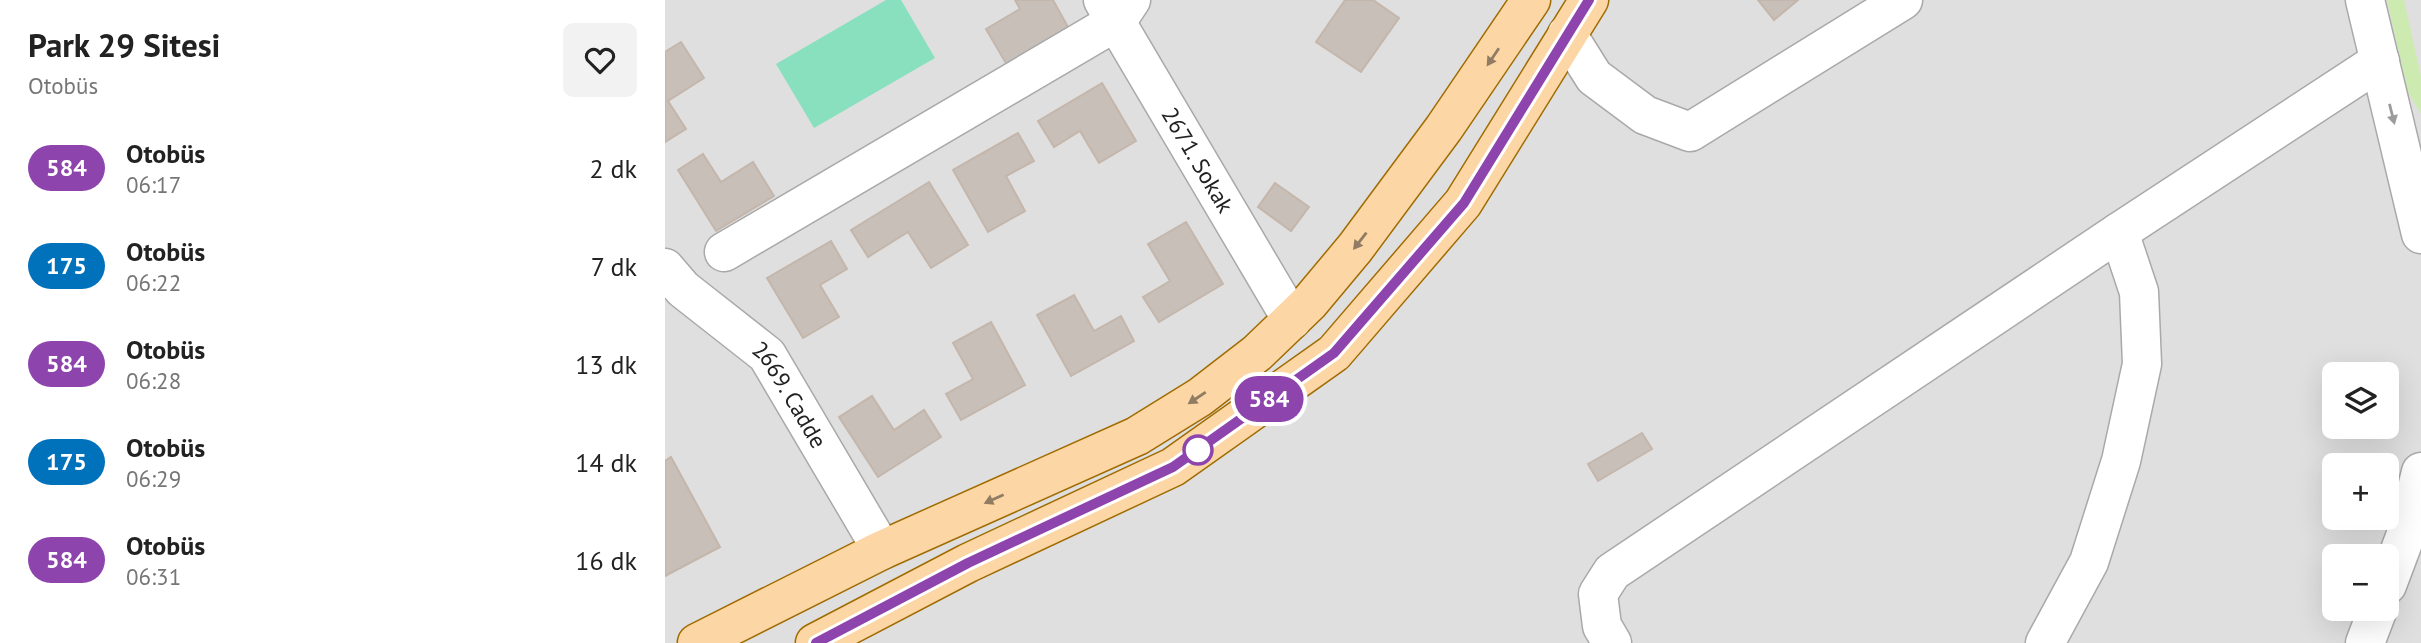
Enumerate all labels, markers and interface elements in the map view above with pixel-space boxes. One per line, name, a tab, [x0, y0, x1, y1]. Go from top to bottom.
text: Park 29 Sitesi	[28, 23, 221, 66]
button: heart	[563, 23, 637, 97]
one-way arrow	[1487, 47, 1500, 66]
text: Otobüs	[28, 71, 98, 100]
street label: 2671. Sokak	[1156, 102, 1240, 218]
one-way arrow	[2387, 103, 2398, 125]
text: Otobüs	[126, 137, 205, 170]
text: 584	[46, 152, 87, 183]
text: 2 dk	[589, 152, 637, 185]
text: 06:17	[126, 170, 181, 199]
one-way arrow	[1353, 232, 1368, 250]
text: Otobüs	[126, 235, 205, 268]
text: 175	[46, 250, 87, 281]
text: 7 dk	[591, 250, 637, 283]
text: 06:22	[126, 268, 181, 297]
text: Otobüs	[126, 333, 205, 366]
street label: 2669. Cadde	[747, 334, 834, 453]
text: 584	[46, 348, 87, 379]
text: 13 dk	[575, 348, 637, 381]
map controls	[2322, 362, 2399, 621]
button: layers	[2322, 362, 2399, 439]
text: 06:28	[126, 366, 181, 395]
line badge: 584	[1229, 376, 1309, 422]
text: 584	[1249, 383, 1289, 414]
one-way arrow	[1188, 391, 1206, 405]
text: Otobüs	[126, 431, 205, 464]
unlabelled marker	[1183, 435, 1213, 465]
text: 175	[46, 446, 87, 477]
text: 14 dk	[575, 446, 637, 479]
button: +	[2322, 453, 2399, 530]
text: 06:29	[126, 464, 181, 493]
one-way arrow	[984, 493, 1004, 505]
text: Otobüs	[126, 529, 205, 562]
text: 584	[46, 544, 87, 575]
text: 16 dk	[575, 544, 637, 577]
button: −	[2322, 544, 2399, 621]
text: 06:31	[126, 562, 181, 591]

